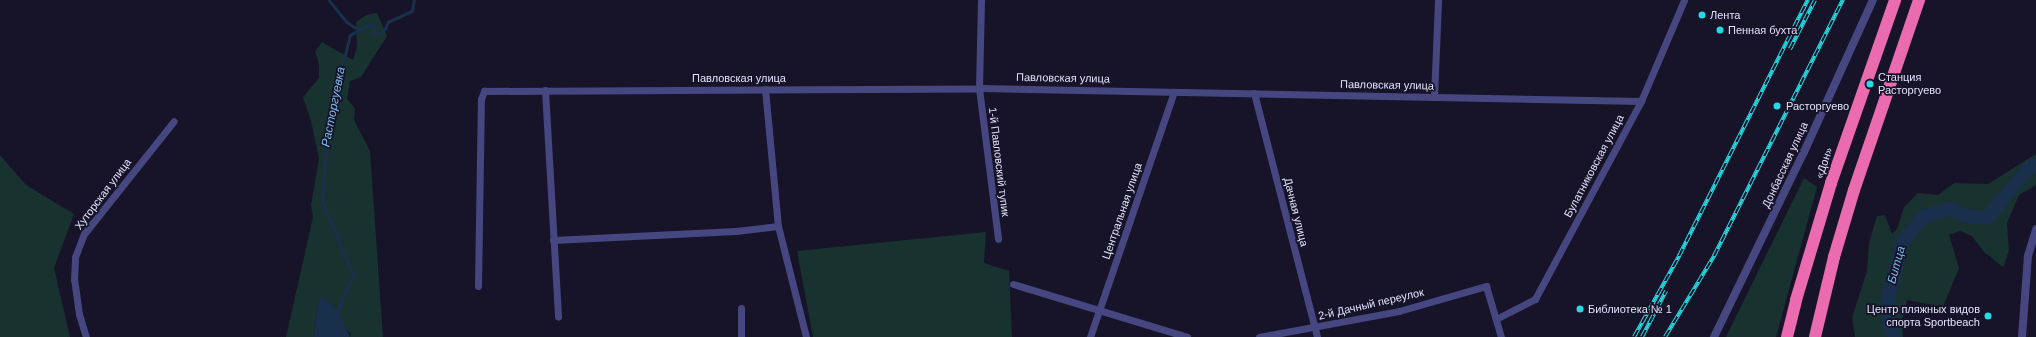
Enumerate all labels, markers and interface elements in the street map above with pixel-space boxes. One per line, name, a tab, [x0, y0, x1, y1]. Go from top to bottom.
place label: Лента	[1710, 8, 1740, 22]
marker: Лента	[1697, 10, 1707, 20]
place label: Пенная бухта	[1728, 23, 1797, 37]
marker: Пенная бухта	[1715, 25, 1725, 35]
water label: Расторгуевка	[319, 66, 349, 148]
street label: Павловская улица	[692, 71, 786, 85]
street label: Павловская улица	[1016, 71, 1110, 85]
place label: Станция Расторгуево	[1878, 71, 1941, 97]
street label: Павловская улица	[1340, 78, 1434, 92]
marker: Станция Расторгуево	[1865, 79, 1875, 89]
place label: Расторгуево	[1786, 99, 1849, 113]
marker: Расторгуево	[1771, 100, 1783, 112]
street label: 1-й Павловский тупик	[986, 107, 1012, 217]
street label: Булатниковская улица	[1561, 112, 1627, 220]
street label: Донбасская улица	[1759, 120, 1811, 210]
street label: «Дон»	[1813, 146, 1835, 180]
street label: Хуторская улица	[72, 156, 134, 232]
street label: Центральная улица	[1099, 161, 1145, 261]
street label: Дачная улица	[1281, 176, 1311, 248]
water label: Битца	[1885, 245, 1909, 285]
street label: 2-й Дачный переулок	[1317, 285, 1425, 323]
place label: Библиотека № 1	[1588, 302, 1672, 316]
place label: Центр пляжных видов спорта Sportbeach	[1867, 303, 1980, 329]
marker: Библиотека № 1	[1575, 304, 1585, 314]
marker: Центр пляжных видов спорта Sportbeach	[1983, 311, 1993, 321]

